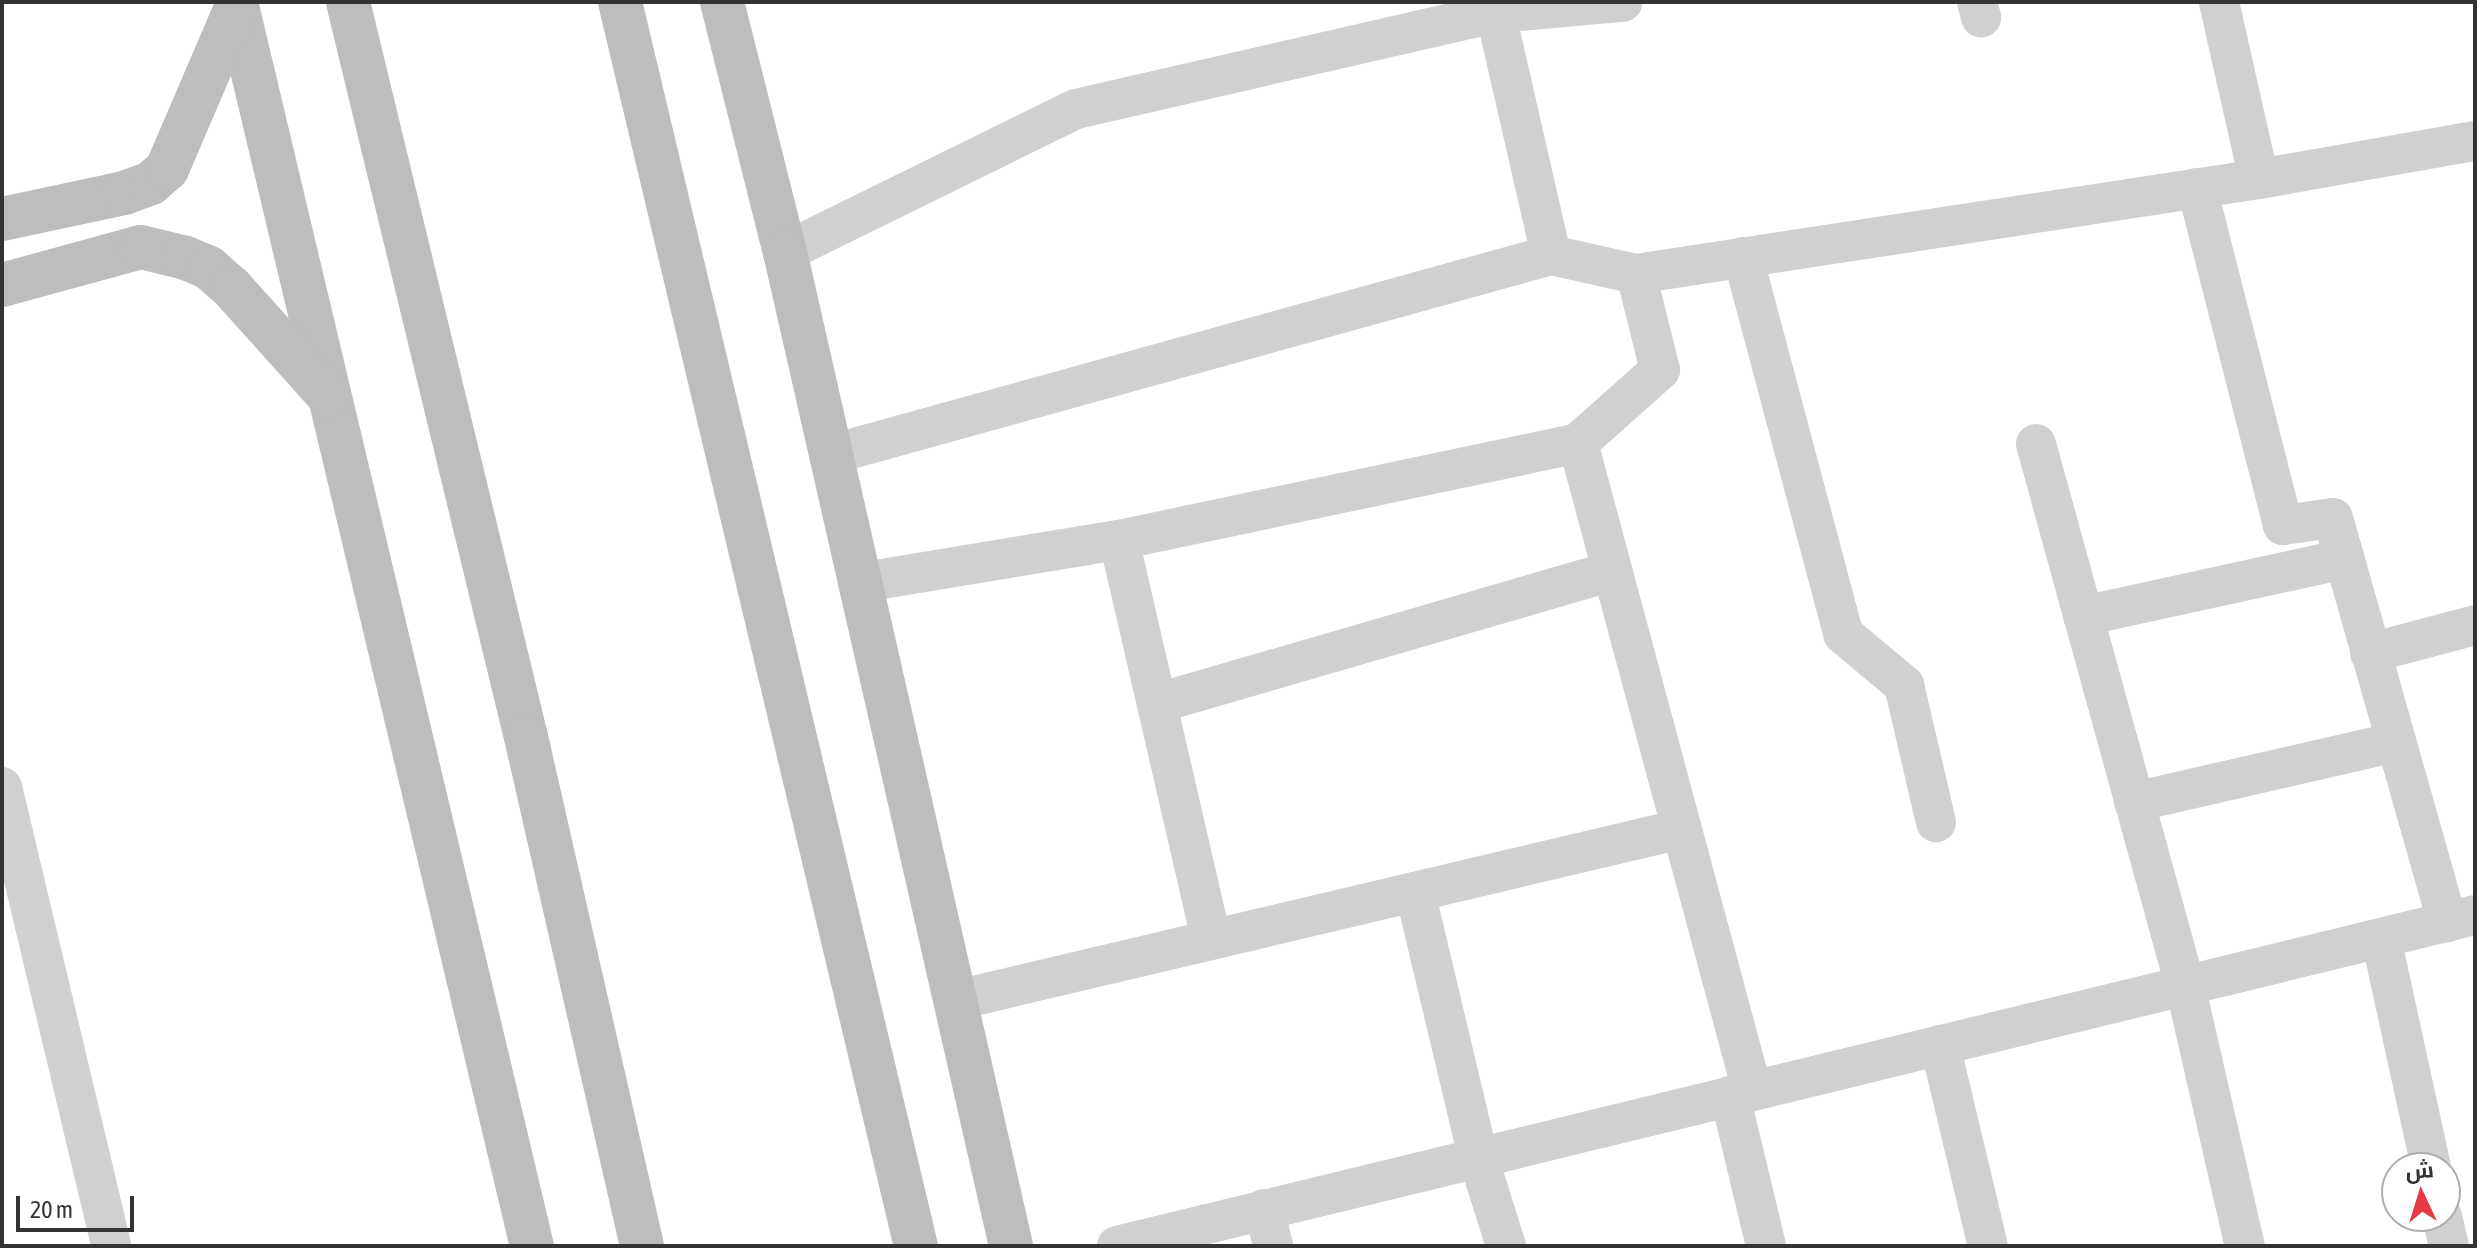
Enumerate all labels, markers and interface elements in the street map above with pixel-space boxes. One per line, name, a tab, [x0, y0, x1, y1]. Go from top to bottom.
north arrow	[2381, 1152, 2461, 1232]
text: ش	[2404, 1156, 2434, 1184]
scale bar	[20, 1180, 138, 1230]
text: 20 m	[30, 1196, 73, 1223]

